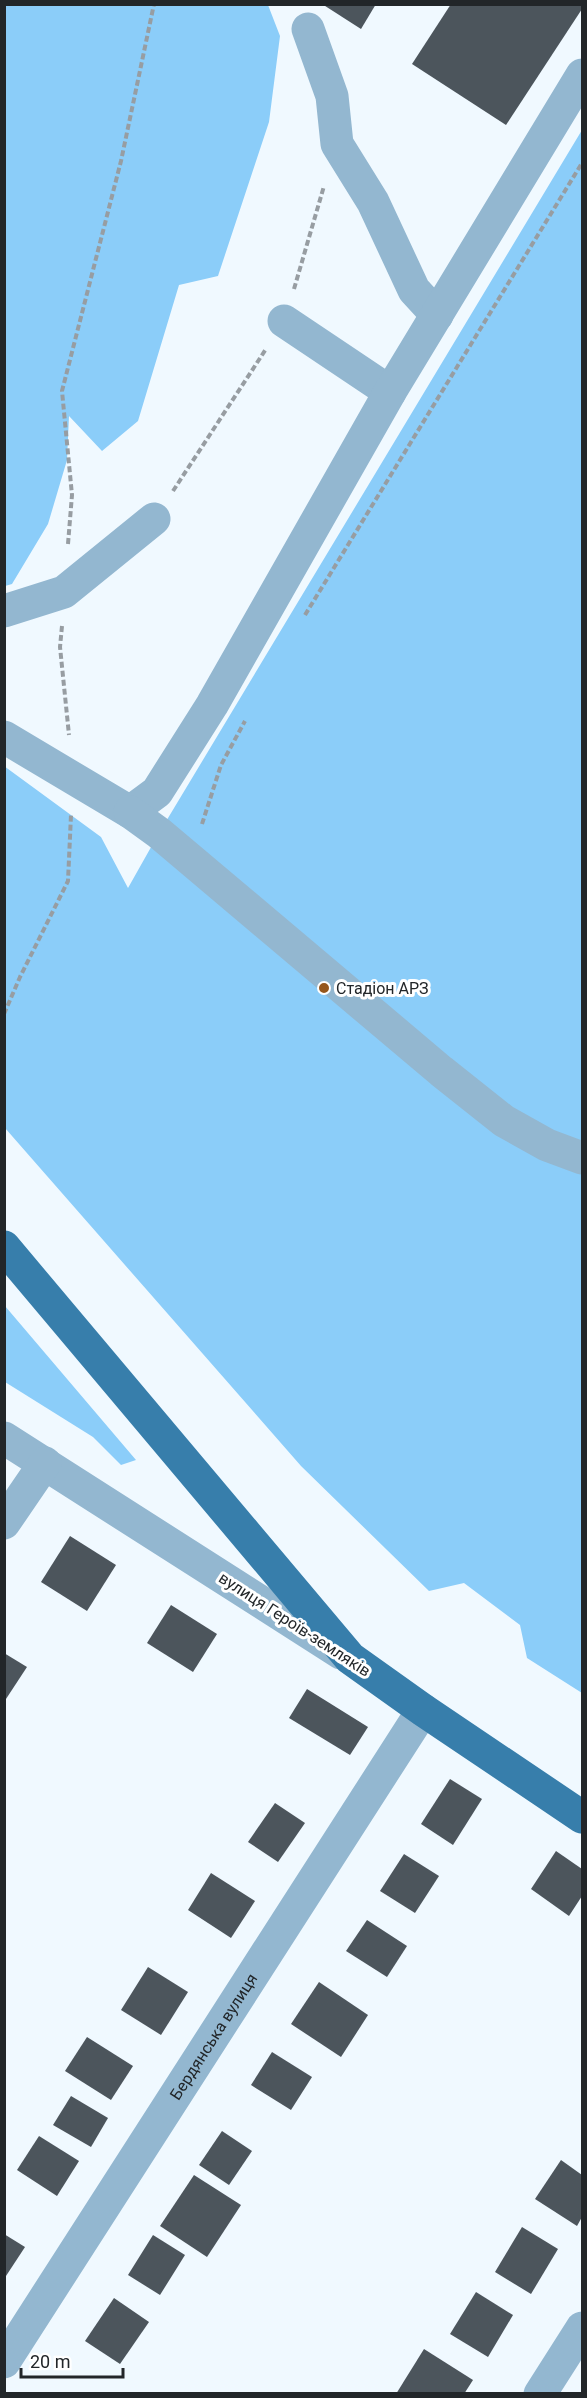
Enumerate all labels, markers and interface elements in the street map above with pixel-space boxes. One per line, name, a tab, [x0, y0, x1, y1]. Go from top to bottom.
place label: Стадіон АРЗ	[336, 979, 429, 998]
marker: Стадіон АРЗ	[317, 981, 331, 995]
street label: вулиця Героїв-земляків	[215, 1568, 374, 1681]
street label: Бердянська вулиця	[166, 1970, 261, 2104]
scale bar	[21, 2341, 123, 2379]
text: 20 m	[30, 2351, 70, 2372]

